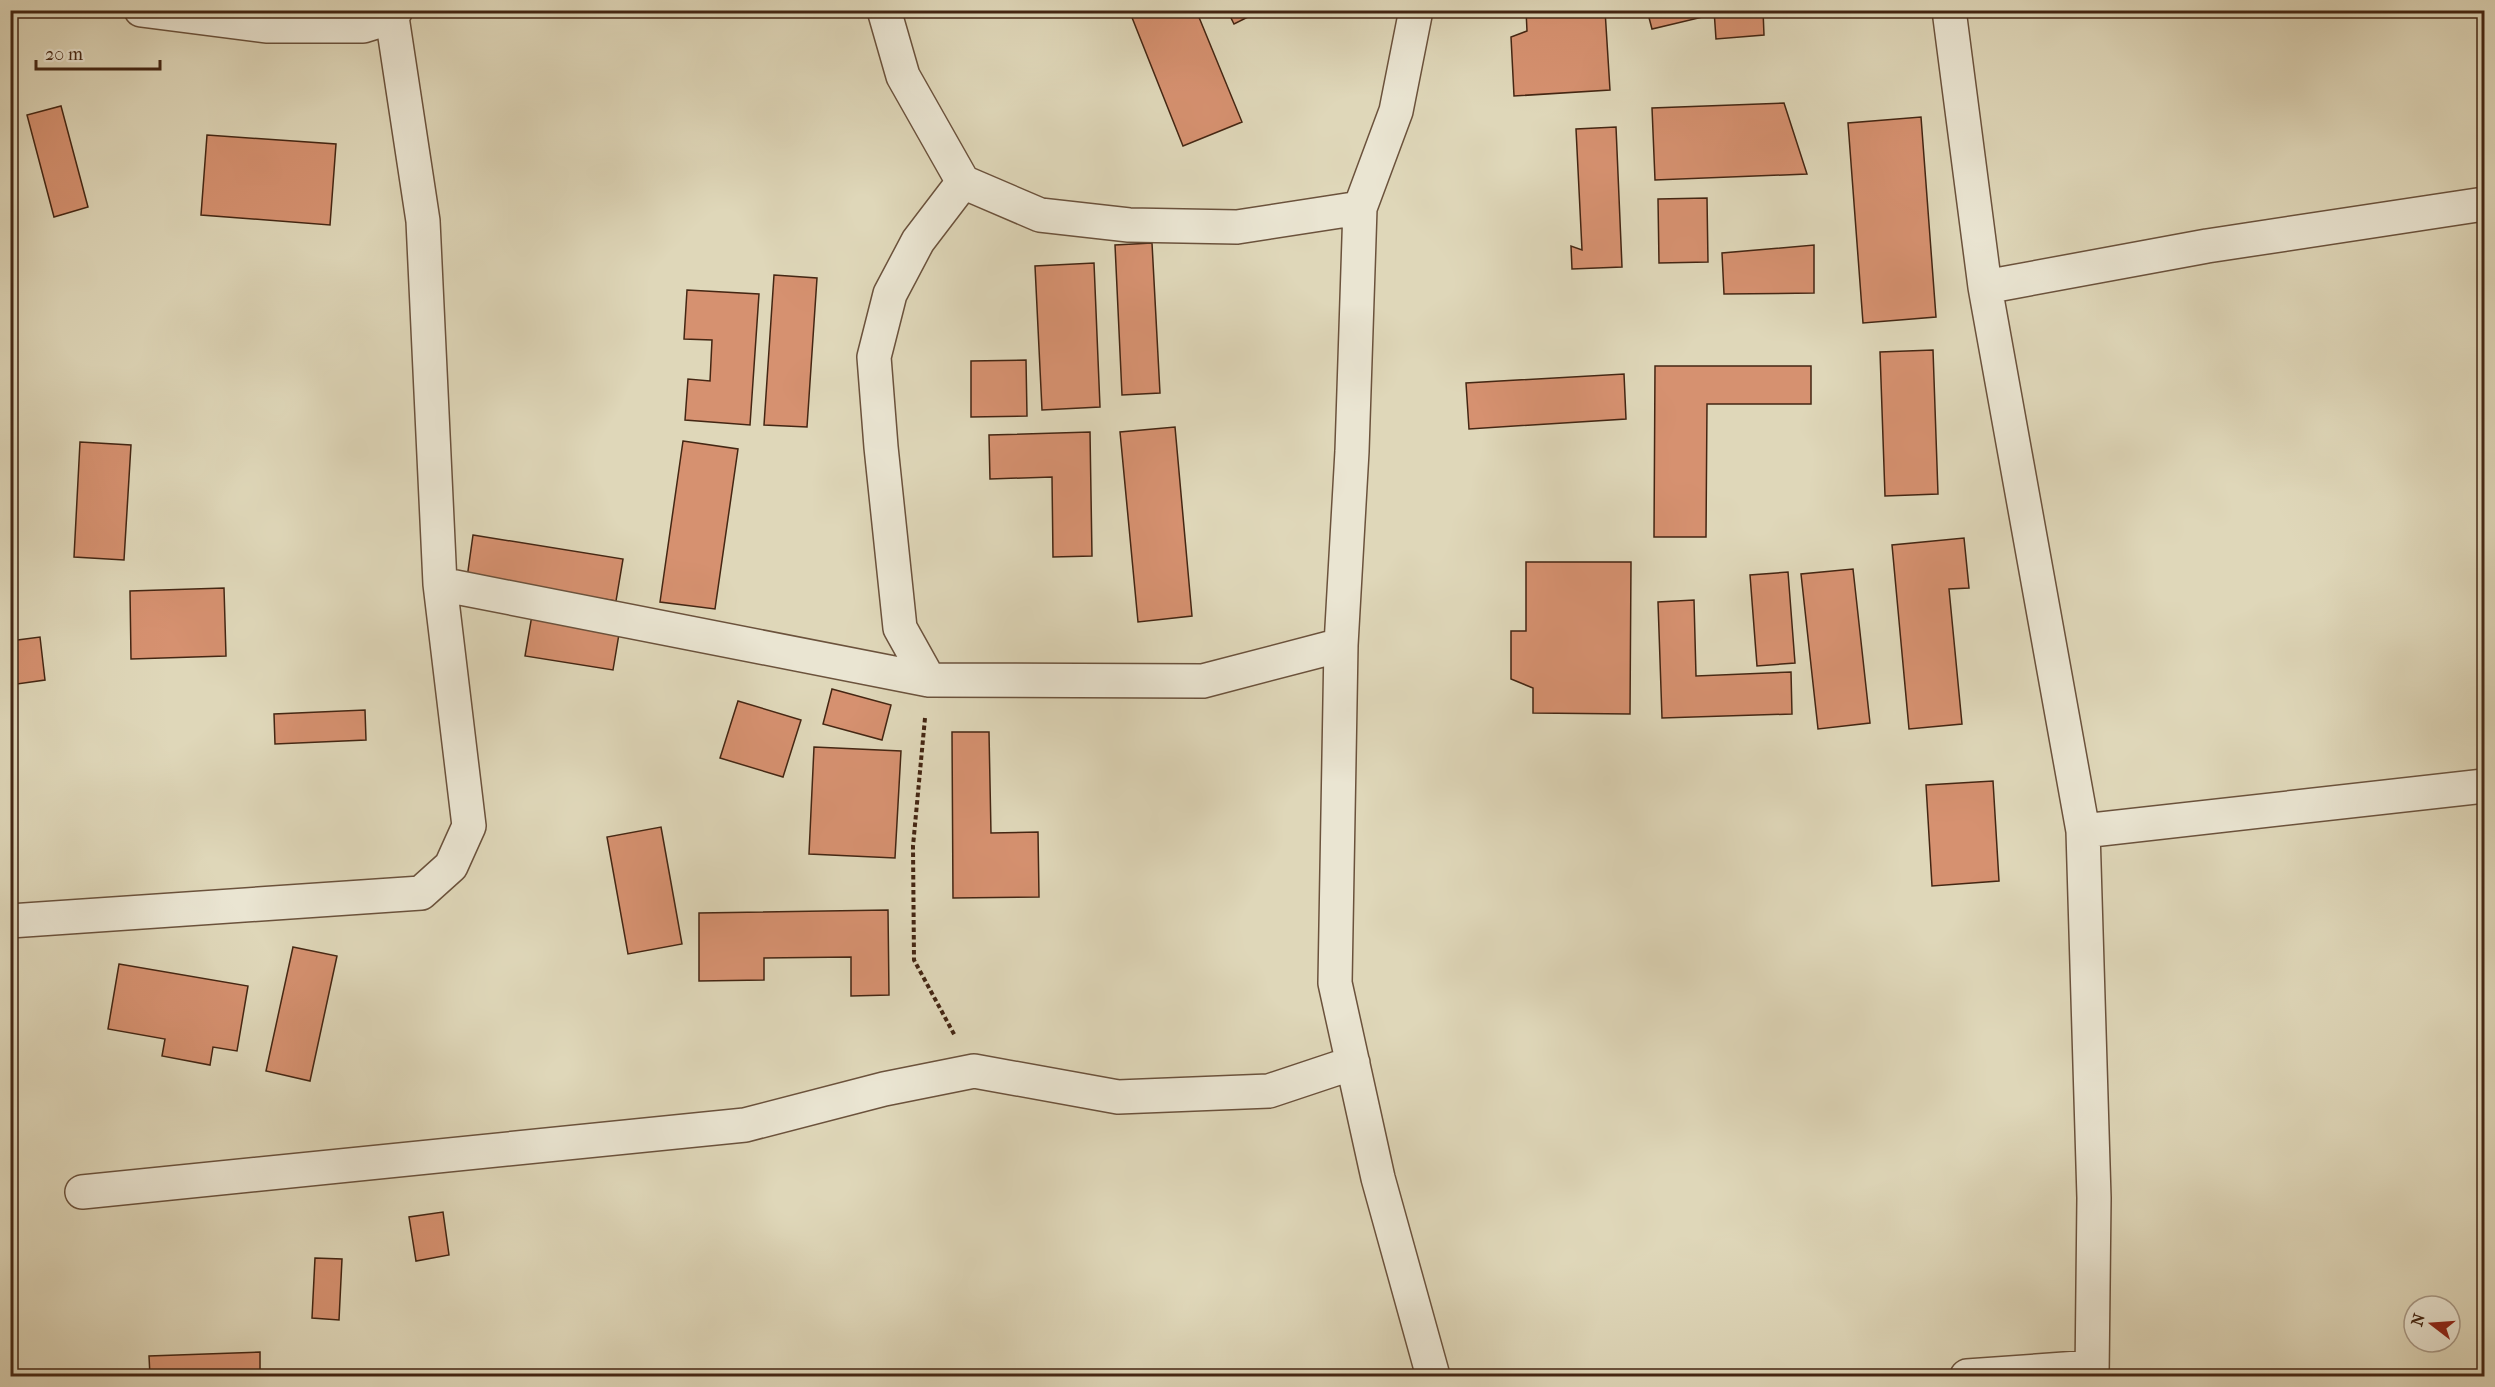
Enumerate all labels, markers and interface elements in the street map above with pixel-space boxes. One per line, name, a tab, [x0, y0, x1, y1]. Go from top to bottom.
scale bar	[36, 33, 160, 71]
text: 20 m	[45, 44, 83, 65]
north arrow	[2402, 1294, 2462, 1354]
text: N	[2407, 1310, 2429, 1328]

